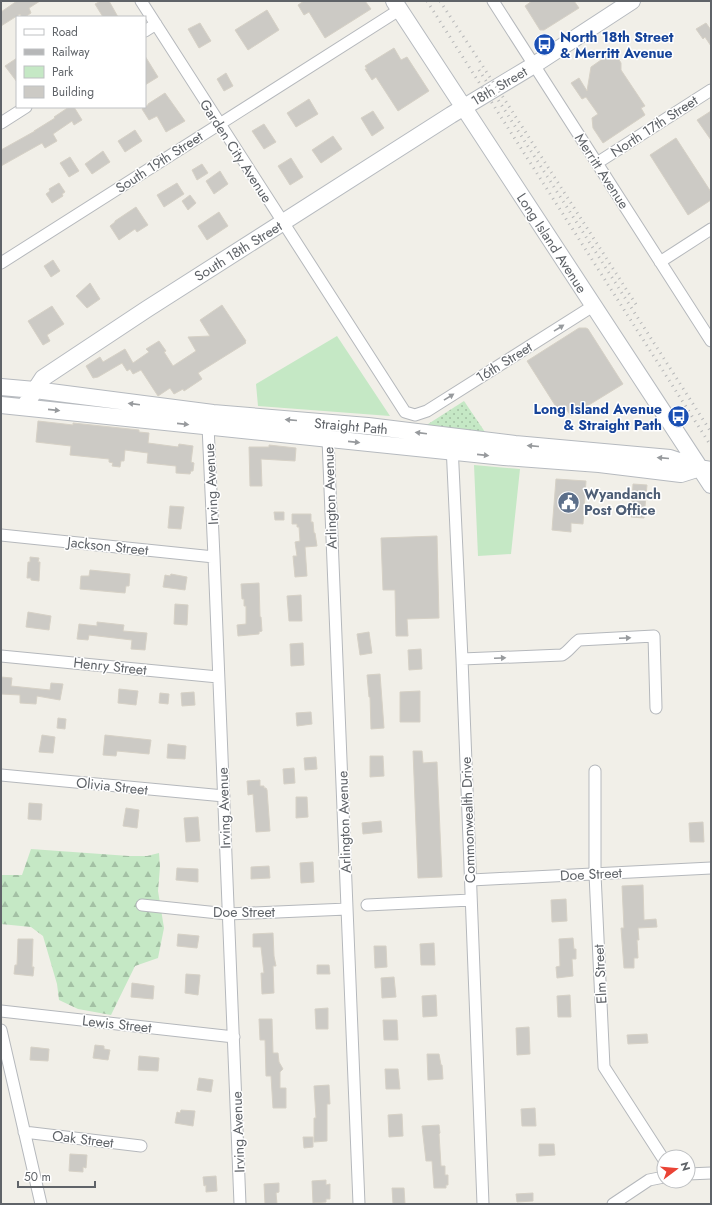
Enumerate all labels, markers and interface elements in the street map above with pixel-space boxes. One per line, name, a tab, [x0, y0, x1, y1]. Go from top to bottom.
legend	[16, 16, 146, 108]
text: Road	[52, 23, 78, 41]
place label: North 18th Street & Merritt Avenue	[560, 27, 674, 63]
bus stop icon: North 18th Street & Merritt Avenue	[532, 32, 558, 58]
text: Railway	[52, 43, 90, 61]
street label: 18th Street	[467, 61, 531, 111]
text: Park	[52, 63, 74, 81]
text: Building	[52, 83, 94, 101]
street label: North 17th Street	[607, 90, 702, 162]
street label: Garden City Avenue	[195, 95, 277, 207]
street label: South 19th Street	[112, 126, 207, 198]
street label: Merritt Avenue	[570, 129, 634, 213]
street label: Long Island Avenue	[512, 189, 592, 297]
street label: South 18th Street	[190, 216, 286, 286]
one-way arrow	[553, 324, 565, 331]
street label: 16th Street	[472, 337, 536, 387]
one-way arrow	[444, 393, 454, 401]
place label: Long Island Avenue & Straight Path	[534, 399, 662, 435]
one-way arrow	[128, 401, 140, 407]
bus stop icon: Long Island Avenue & Straight Path	[665, 404, 691, 430]
one-way arrow	[48, 407, 60, 413]
street label: Straight Path	[313, 413, 389, 439]
one-way arrow	[285, 417, 297, 423]
one-way arrow	[177, 420, 189, 427]
one-way arrow	[415, 430, 427, 436]
one-way arrow	[348, 438, 360, 445]
one-way arrow	[527, 442, 539, 449]
street label: Irving Avenue	[199, 443, 223, 525]
street label: Arlington Avenue	[318, 446, 342, 550]
one-way arrow	[477, 452, 489, 458]
one-way arrow	[657, 454, 669, 461]
place label: Wyandanch Post Office	[584, 484, 661, 520]
public building icon: Wyandanch Post Office	[556, 489, 582, 515]
street label: Jackson Street	[65, 532, 150, 560]
one-way arrow	[619, 635, 632, 641]
street label: Henry Street	[72, 652, 148, 680]
one-way arrow	[494, 655, 507, 662]
street label: Commonwealth Drive	[456, 756, 480, 884]
street label: Irving Avenue	[213, 767, 235, 849]
street label: Arlington Avenue	[332, 770, 356, 874]
street label: Olivia Street	[75, 772, 150, 800]
street label: Doe Street	[560, 862, 623, 886]
street label: Doe Street	[213, 902, 276, 922]
street label: Elm Street	[588, 943, 612, 1004]
street label: Lewis Street	[81, 1010, 153, 1038]
street label: Irving Avenue	[227, 1091, 249, 1173]
street label: Oak Street	[51, 1125, 115, 1153]
north arrow	[656, 1149, 696, 1189]
text: N	[677, 1160, 695, 1173]
scale bar	[18, 1163, 95, 1189]
text: 50 m	[24, 1168, 51, 1186]

